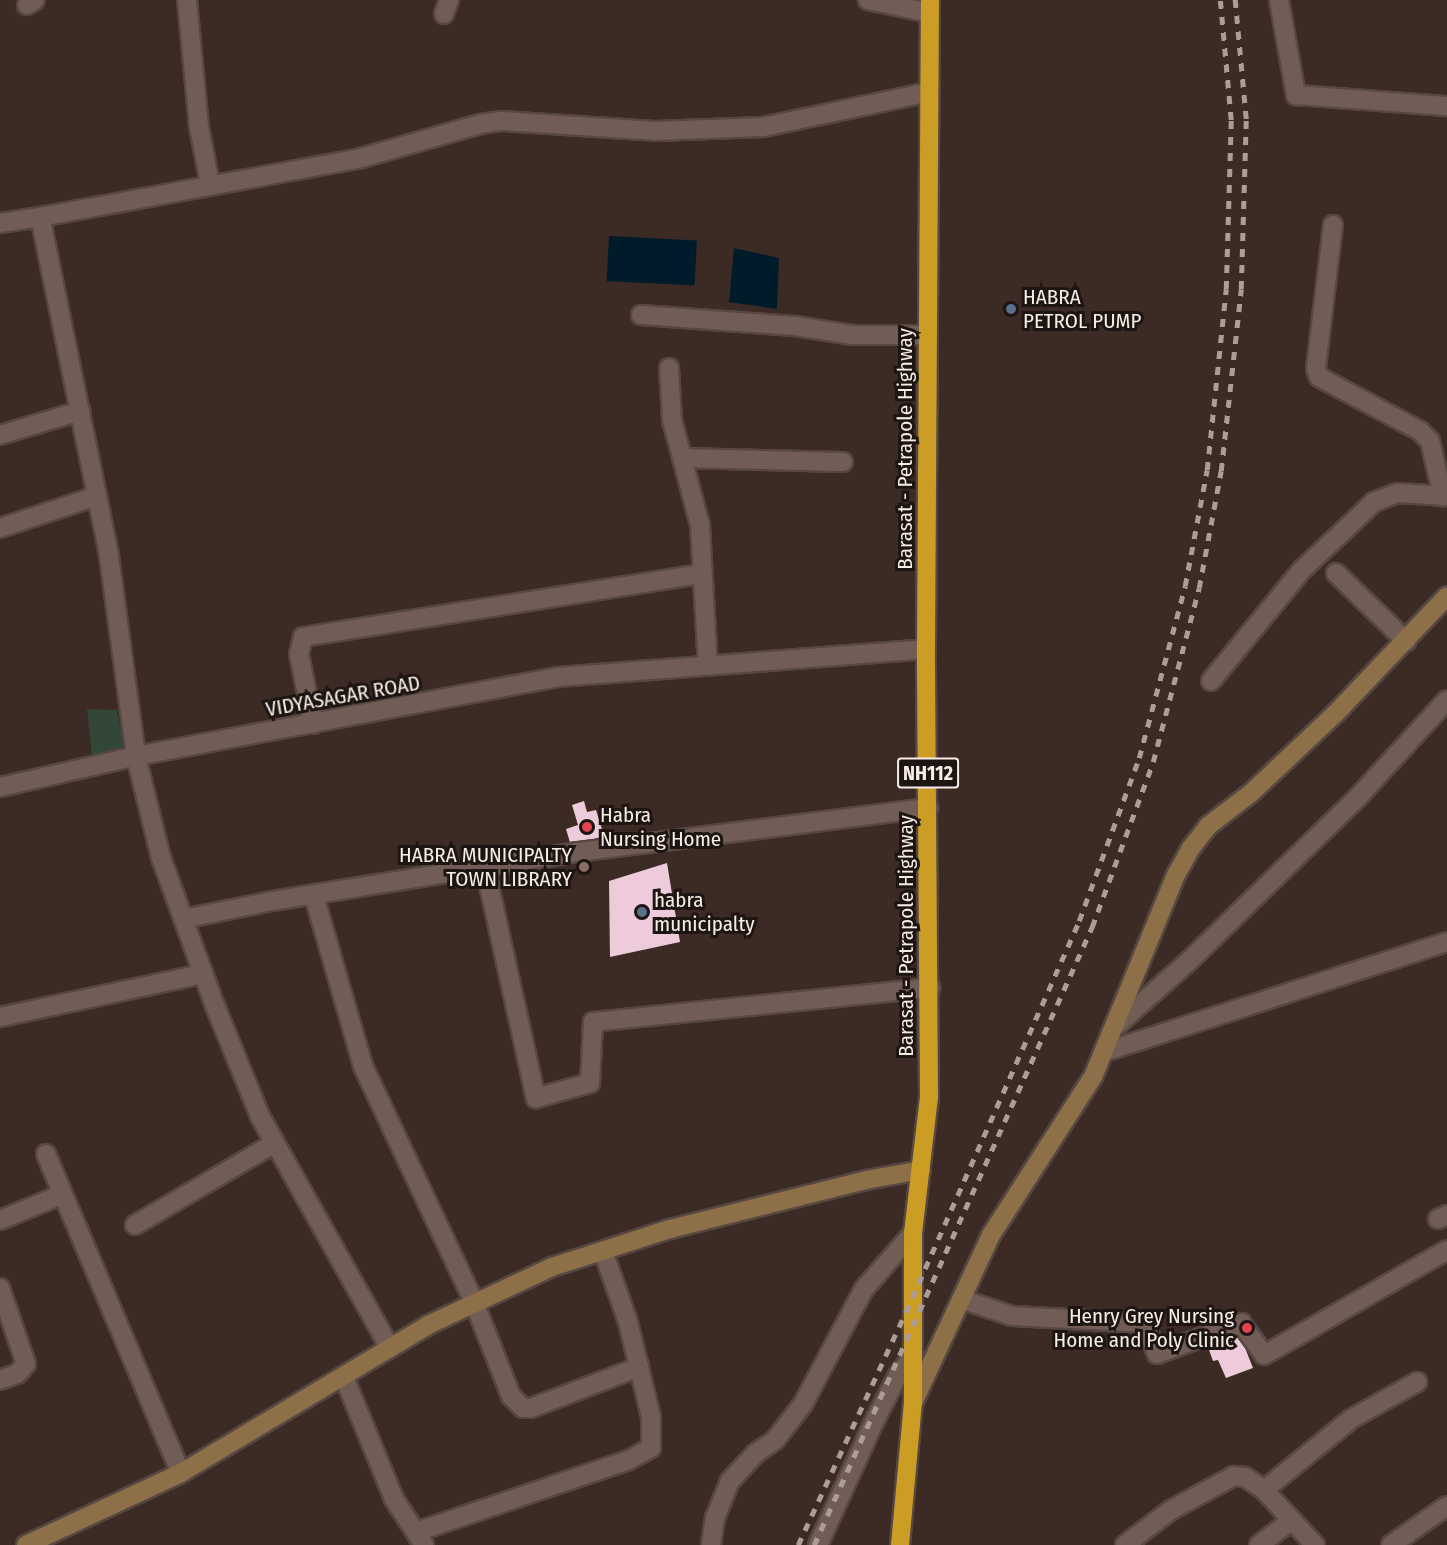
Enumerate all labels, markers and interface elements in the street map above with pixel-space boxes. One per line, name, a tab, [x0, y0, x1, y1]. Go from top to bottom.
place label: HABRA PETROL PUMP	[1023, 284, 1141, 334]
marker: HABRA PETROL PUMP	[1004, 302, 1018, 316]
street label: Barasat - Petrapole Highway	[892, 328, 918, 570]
street label: VIDYASAGAR ROAD	[264, 670, 422, 722]
road number: NH112	[896, 756, 960, 790]
place label: Habra Nursing Home	[600, 802, 721, 852]
street label: Barasat - Petrapole Highway	[893, 815, 919, 1057]
marker: Habra Nursing Home	[578, 818, 596, 836]
place label: HABRA MUNICIPALTY TOWN LIBRARY	[399, 842, 572, 892]
marker: HABRA MUNICIPALTY TOWN LIBRARY	[577, 860, 591, 874]
place label: habra municipalty	[654, 887, 755, 937]
marker: habra municipalty	[635, 905, 649, 919]
place label: Henry Grey Nursing Home and Poly Clinic	[1054, 1303, 1234, 1353]
marker: Henry Grey Nursing Home and Poly Clinic	[1238, 1319, 1256, 1337]

